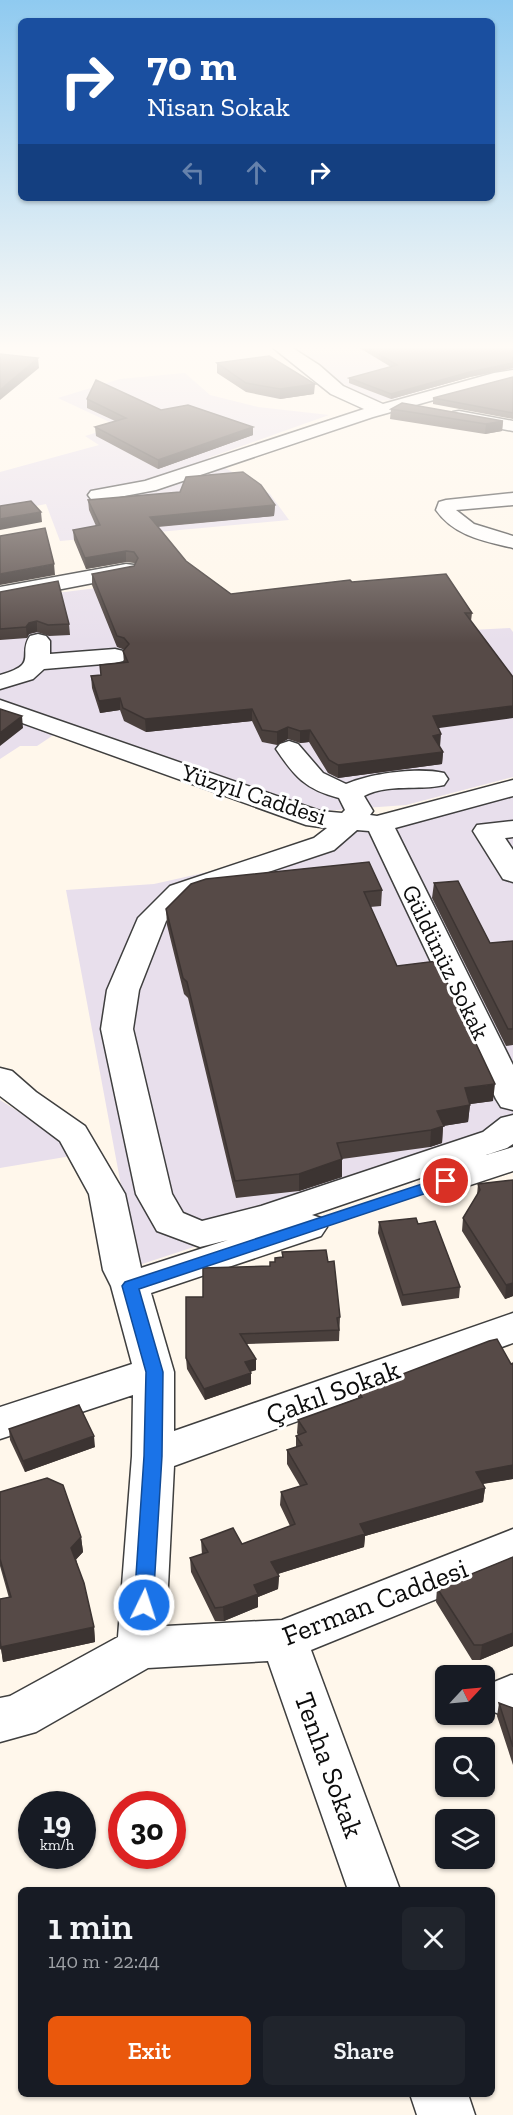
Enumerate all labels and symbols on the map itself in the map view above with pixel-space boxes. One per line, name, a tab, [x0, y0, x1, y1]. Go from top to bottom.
street label: Yüzyıl Caddesi	[177, 757, 330, 831]
street label: Güldünüz Sokak	[396, 880, 496, 1045]
pin	[420, 1155, 471, 1206]
street label: Çakıl Sokak	[262, 1352, 405, 1431]
street label: Ferman Caddesi	[278, 1551, 472, 1652]
position arrow	[112, 1573, 176, 1637]
north arrow	[435, 1665, 495, 1725]
street label: Tenha Sokak	[287, 1688, 371, 1843]
speed limit sign: 30	[108, 1791, 186, 1869]

